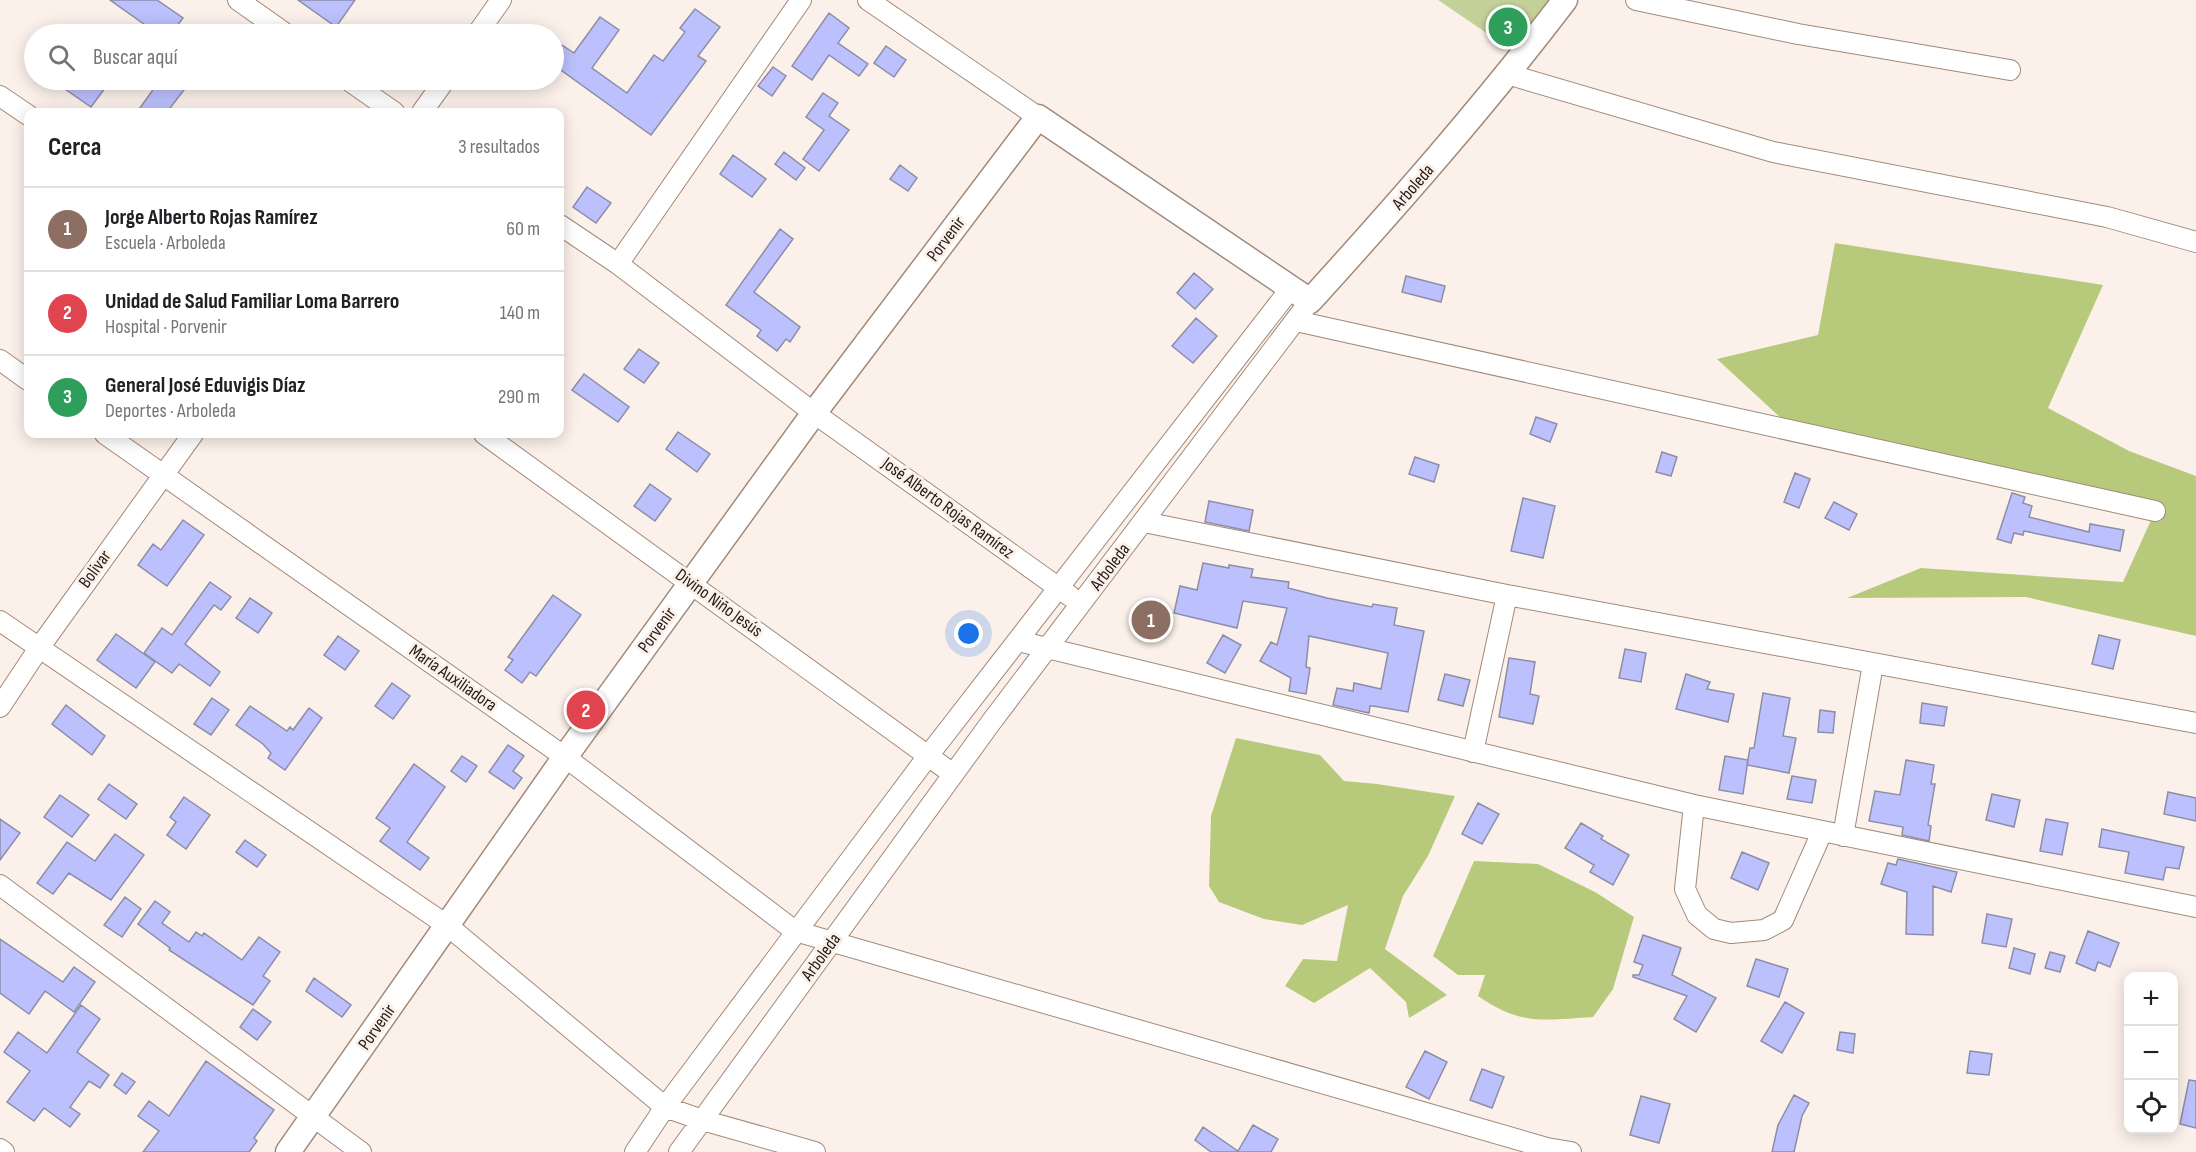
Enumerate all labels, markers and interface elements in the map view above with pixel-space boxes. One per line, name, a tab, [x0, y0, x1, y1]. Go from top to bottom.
pin: 3	[1488, 4, 1528, 50]
search box	[24, 24, 564, 90]
icon: search	[45, 41, 78, 74]
text: Buscar aquí	[93, 44, 178, 71]
text: Cerca	[48, 132, 101, 163]
text: 3 resultados	[458, 135, 540, 159]
street label: Arboleda	[1387, 160, 1438, 215]
text: Jorge Alberto Rojas Ramírez	[105, 204, 318, 231]
street label: Porvenir	[922, 212, 970, 266]
text: 1	[64, 217, 71, 241]
text: 60 m	[506, 217, 540, 241]
text: Escuela · Arboleda	[105, 231, 226, 255]
text: Unidad de Salud Familiar Loma Barrero	[105, 288, 399, 315]
text: 2	[63, 301, 72, 325]
text: 140 m	[500, 301, 540, 325]
text: Hospital · Porvenir	[105, 315, 227, 339]
text: General José Eduvigis Díaz	[105, 372, 306, 399]
text: 3	[63, 385, 72, 409]
text: 290 m	[498, 385, 540, 409]
text: Deportes · Arboleda	[105, 399, 236, 423]
street label: José Alberto Rojas Ramírez	[877, 452, 1019, 563]
street label: Arboleda	[1085, 539, 1134, 595]
street label: Bolivar	[74, 546, 116, 592]
street label: Divino Niño Jesús	[671, 564, 767, 642]
pin: 1	[1132, 598, 1170, 642]
street label: Porvenir	[634, 603, 680, 657]
your location	[954, 619, 983, 648]
street label: María Auxiliadora	[405, 640, 501, 716]
pin: 2	[566, 688, 606, 732]
street label: Arboleda	[796, 929, 845, 985]
map controls	[2124, 972, 2178, 1134]
button: +	[2124, 972, 2178, 1026]
street label: Porvenir	[354, 1000, 400, 1054]
button: −	[2124, 1026, 2178, 1080]
button: locate	[2124, 1080, 2178, 1134]

